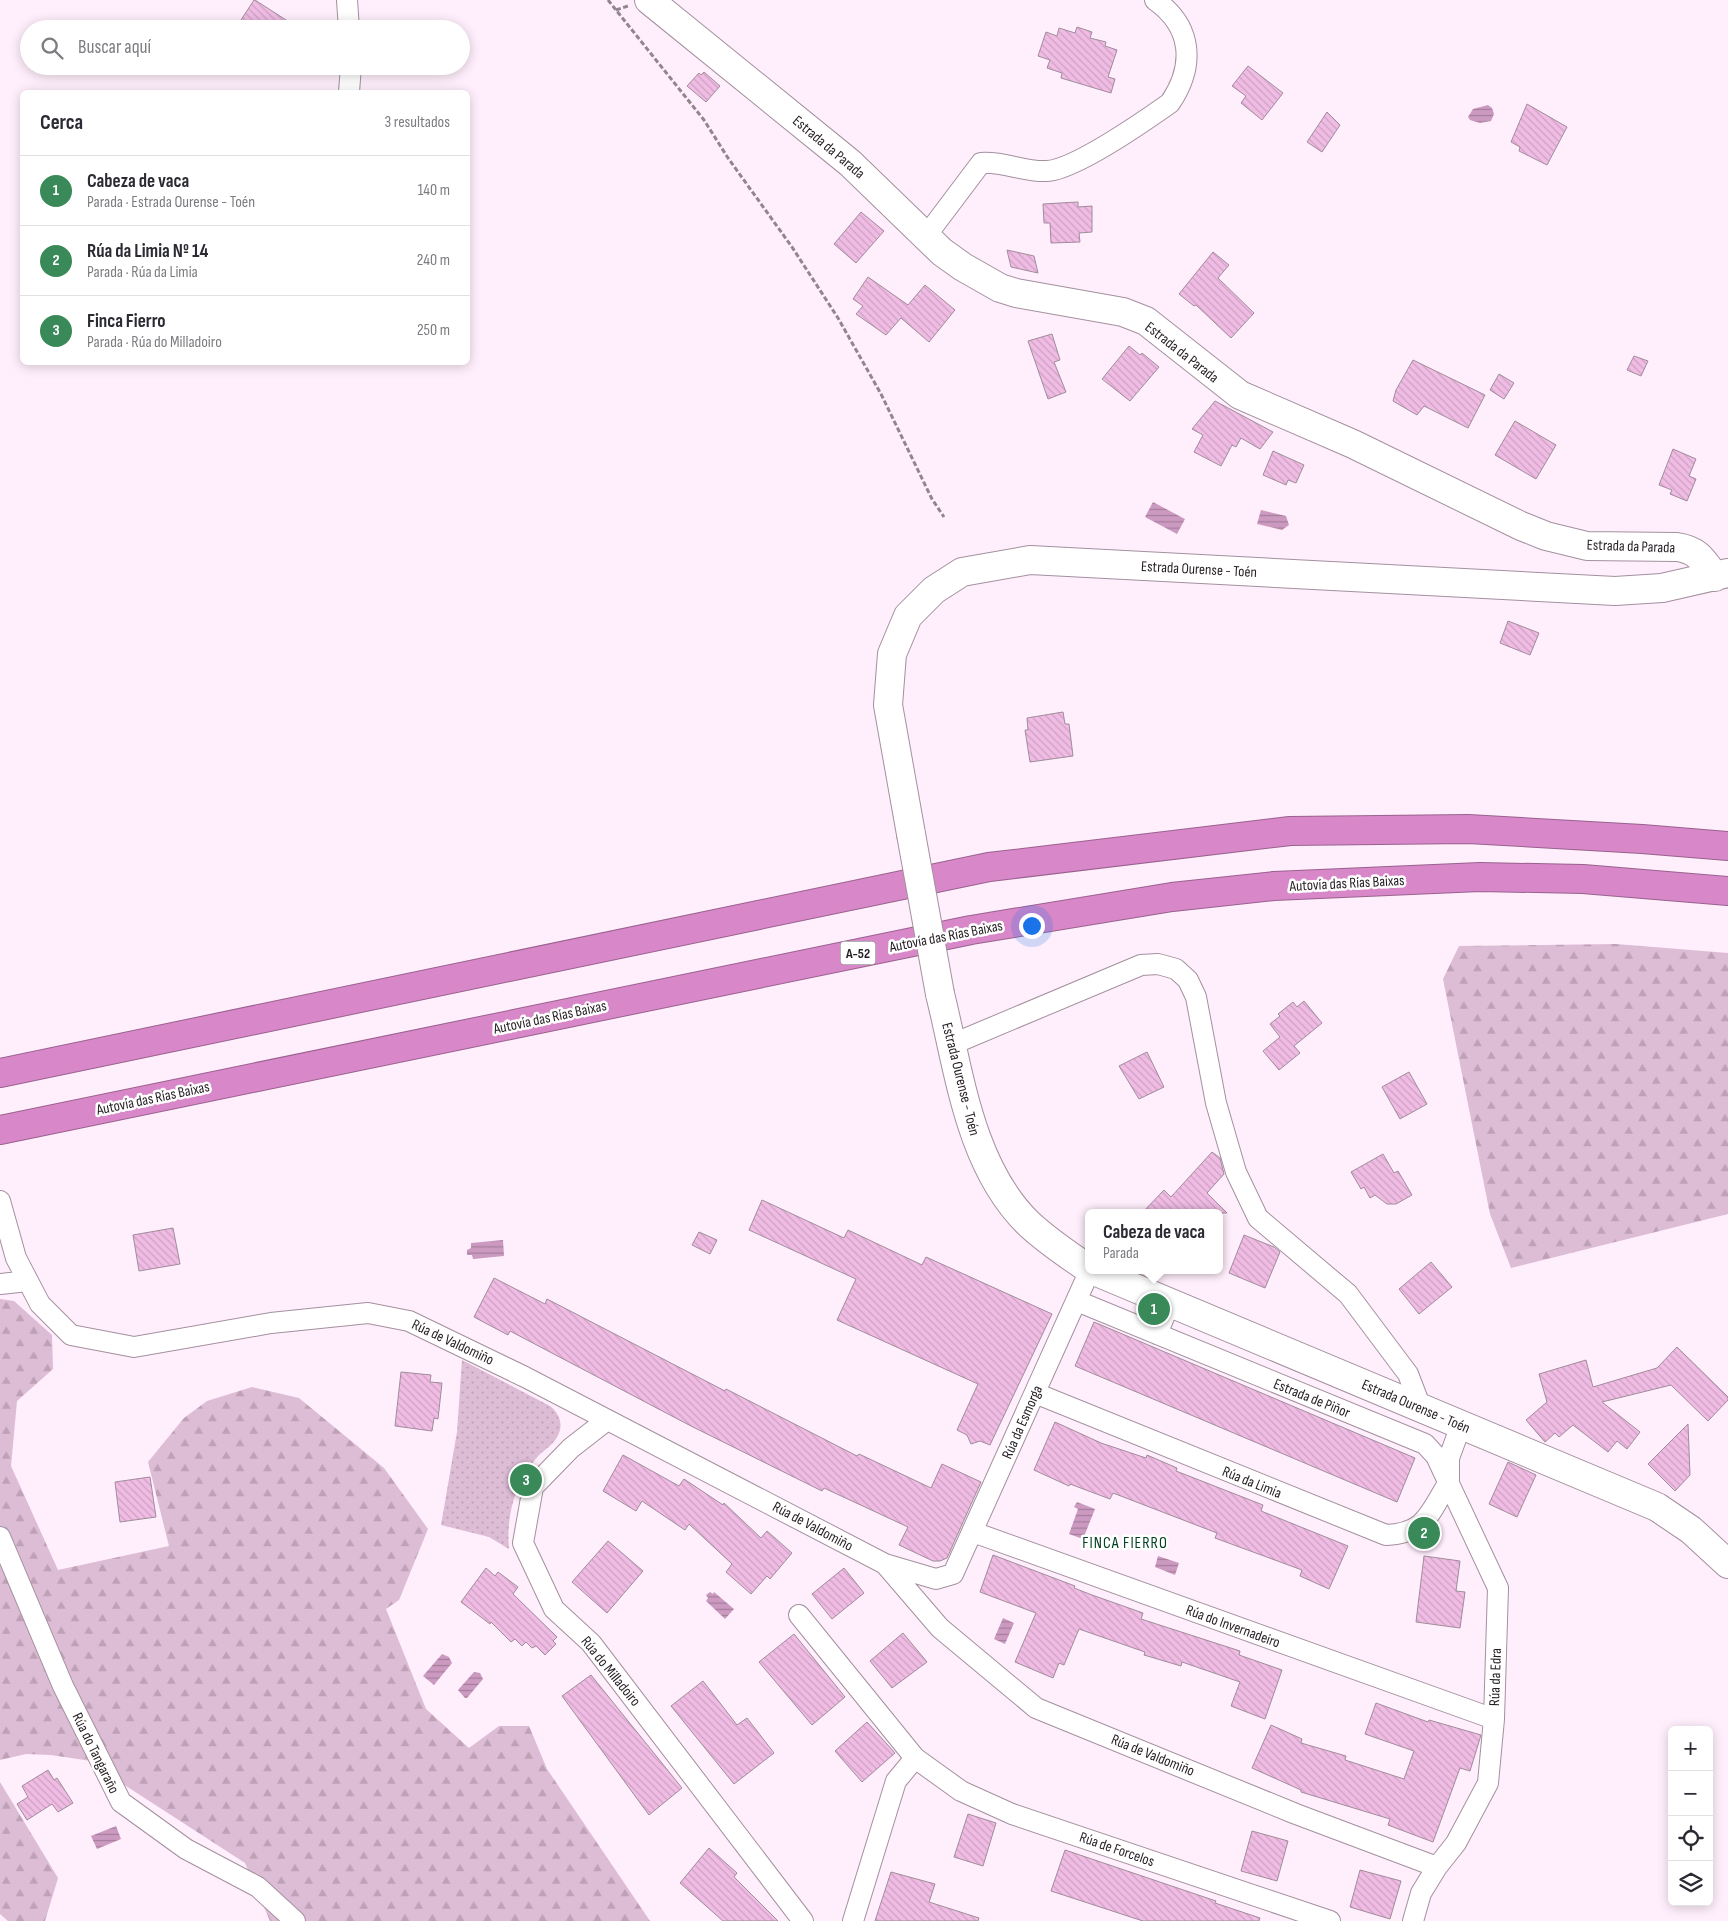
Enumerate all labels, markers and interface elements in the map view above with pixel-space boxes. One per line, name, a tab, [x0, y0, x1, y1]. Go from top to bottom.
search box	[20, 20, 470, 75]
icon: search	[38, 34, 66, 62]
text: Buscar aquí	[78, 36, 151, 59]
text: Cerca	[40, 110, 83, 135]
street label: Estrada da Parada	[789, 112, 869, 183]
text: 3 resultados	[385, 113, 450, 132]
text: Cabeza de vaca	[87, 170, 189, 193]
text: 1	[53, 181, 59, 200]
text: 140 m	[418, 181, 450, 200]
text: Parada · Estrada Ourense - Toén	[87, 193, 255, 212]
text: Rúa da Limia Nº 14	[87, 240, 208, 263]
text: 2	[52, 251, 60, 270]
text: 240 m	[417, 251, 450, 270]
text: Parada · Rúa da Limia	[87, 263, 198, 282]
text: Finca Fierro	[87, 310, 166, 333]
street label: Estrada da Parada	[1141, 318, 1223, 387]
text: 3	[52, 321, 60, 340]
text: 250 m	[417, 321, 450, 340]
text: Parada · Rúa do Milladoiro	[87, 333, 222, 352]
street label: Estrada da Parada	[1586, 535, 1676, 558]
street label: Estrada Ourense - Toén	[1141, 557, 1257, 582]
street label: Autovía das Rías Baixas	[1288, 871, 1405, 896]
your location	[1019, 913, 1045, 939]
street label: Autovía das Rías Baixas	[887, 916, 1004, 957]
road number: A-52	[840, 941, 876, 964]
street label: Autovía das Rías Baixas	[491, 996, 608, 1039]
street label: Estrada Ourense - Toén	[937, 1021, 984, 1138]
street label: Autovía das Rías Baixas	[94, 1077, 211, 1120]
popup	[1085, 1209, 1223, 1274]
text: Cabeza de vaca	[1103, 1221, 1205, 1244]
text: Parada	[1103, 1244, 1139, 1263]
pin: 1	[1138, 1290, 1170, 1328]
street label: Rúa de Valdomiño	[409, 1315, 497, 1370]
street label: Estrada de Piñor	[1271, 1374, 1354, 1423]
street label: Estrada Ourense - Toén	[1359, 1375, 1473, 1438]
street label: Rúa da Esmorga	[998, 1382, 1047, 1462]
pin: 3	[510, 1461, 542, 1499]
street label: Rúa da Limia	[1219, 1462, 1284, 1503]
street label: Rúa de Valdomiño	[769, 1497, 856, 1556]
pin: 2	[1408, 1514, 1440, 1552]
district label: FINCA FIERRO	[1082, 1534, 1168, 1553]
street label: Rúa do Invernadeiro	[1183, 1601, 1283, 1652]
street label: Rúa do Milladoiro	[577, 1632, 645, 1710]
street label: Rúa da Edra	[1485, 1648, 1506, 1706]
street label: Rúa do Tangaraño	[68, 1710, 123, 1797]
map controls	[1668, 1726, 1713, 1906]
button: +	[1668, 1726, 1713, 1771]
street label: Rúa de Valdomiño	[1108, 1730, 1197, 1781]
button: −	[1668, 1771, 1713, 1816]
button: locate	[1668, 1816, 1713, 1861]
street label: Rúa de Forcelos	[1077, 1828, 1157, 1871]
button: layers	[1668, 1861, 1713, 1906]

